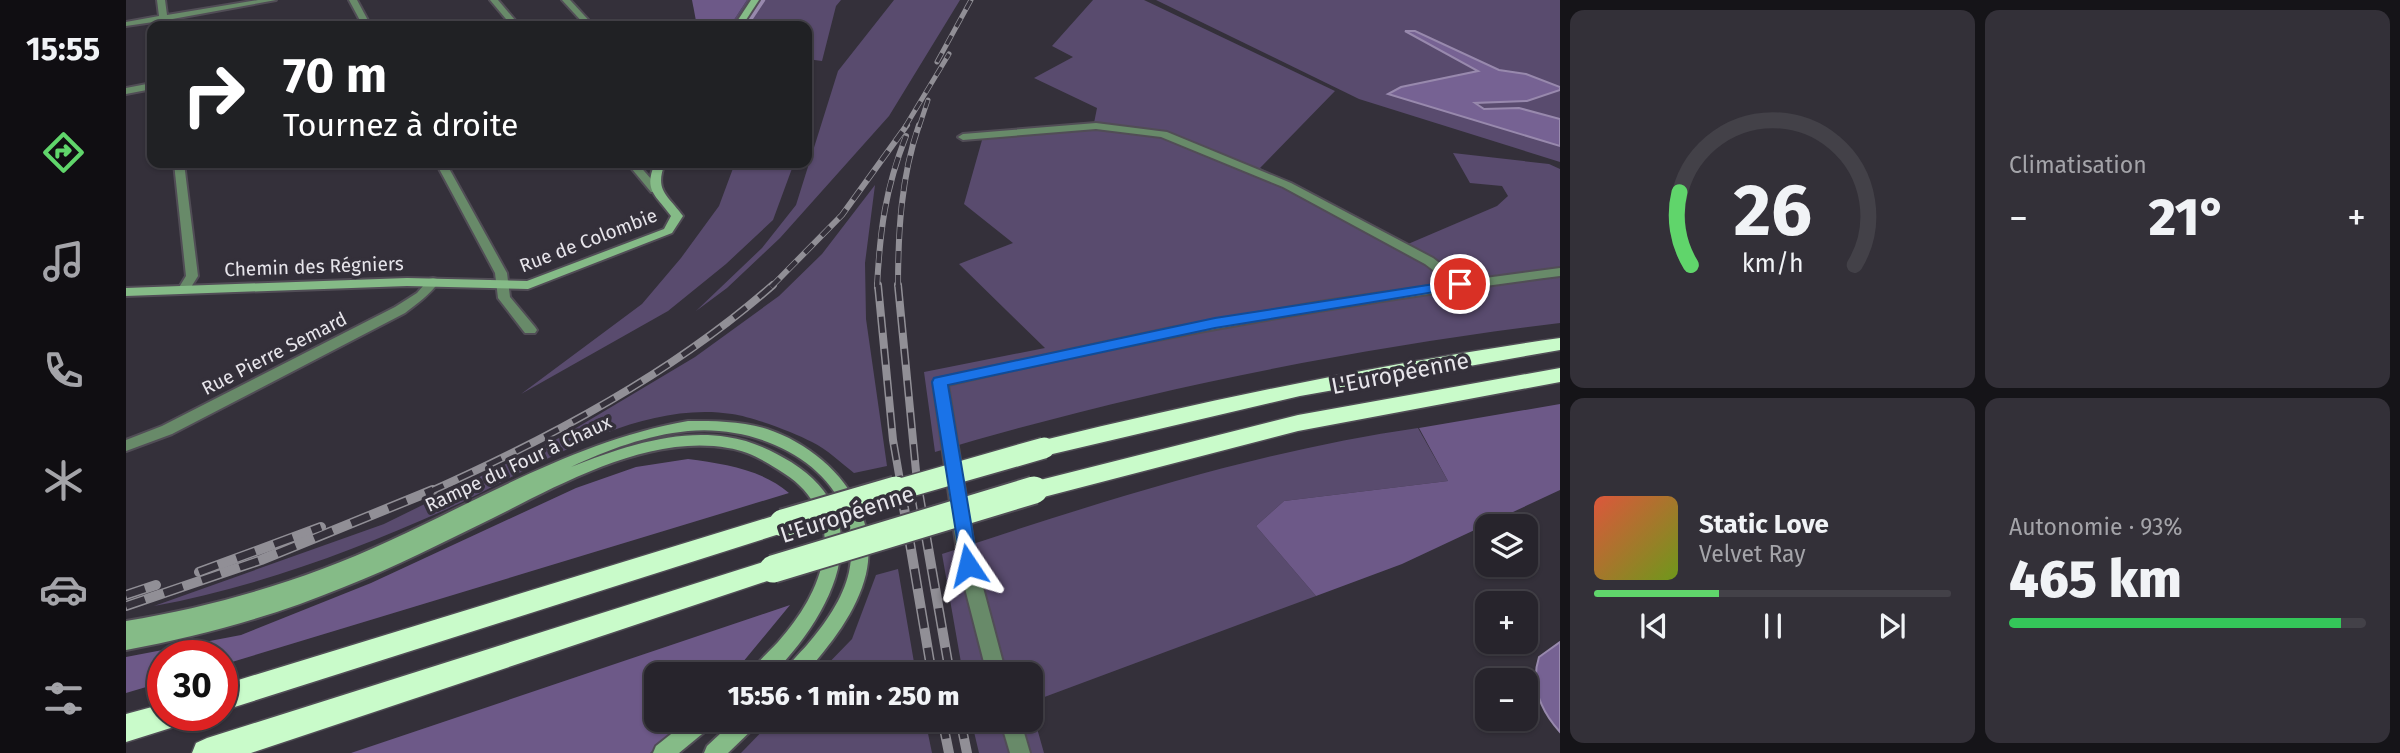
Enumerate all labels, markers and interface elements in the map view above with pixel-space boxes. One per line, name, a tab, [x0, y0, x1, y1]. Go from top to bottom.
text: 15:55	[26, 30, 100, 68]
text: 70 m	[283, 46, 387, 105]
icon: right	[168, 49, 259, 140]
text: Tournez à droite	[283, 106, 519, 144]
icon: directions	[39, 128, 88, 177]
text: Climatisation	[2009, 151, 2147, 179]
text: 26	[1733, 167, 1812, 254]
text: 21°	[2149, 186, 2226, 249]
text: −	[2009, 195, 2028, 241]
text: +	[2347, 195, 2366, 241]
street label: Rue de Colombie	[516, 204, 660, 277]
icon: music	[39, 237, 88, 286]
text: km/h	[1742, 249, 1803, 279]
street label: Chemin des Régniers	[224, 252, 404, 281]
pin	[1430, 254, 1490, 314]
icon: arrive	[1441, 265, 1479, 303]
street label: Rue Pierre Semard	[198, 307, 351, 400]
icon: phone	[39, 346, 88, 395]
street label: L'Européenne	[1329, 346, 1471, 400]
street label: Rampe du Four à Chaux	[421, 410, 616, 517]
icon: climate	[39, 456, 88, 505]
street label: L'Européenne	[776, 479, 918, 549]
text: Static Love	[1699, 509, 1829, 540]
text: Autonomie · 93%	[2009, 513, 2182, 541]
map controls	[1475, 514, 1538, 731]
button: layers	[1475, 514, 1538, 577]
position arrow	[931, 528, 1005, 602]
text: Velvet Ray	[1699, 540, 1806, 568]
text: 465 km	[2009, 548, 2182, 611]
icon: car	[39, 565, 88, 614]
button: +	[1475, 591, 1538, 654]
icon: previous	[1635, 607, 1673, 645]
icon: pause	[1754, 607, 1792, 645]
icon: next	[1873, 607, 1911, 645]
speed limit sign: 30	[147, 640, 238, 731]
button: −	[1475, 668, 1538, 731]
icon: filters	[39, 674, 88, 723]
text: 15:56 · 1 min · 250 m	[728, 681, 959, 712]

